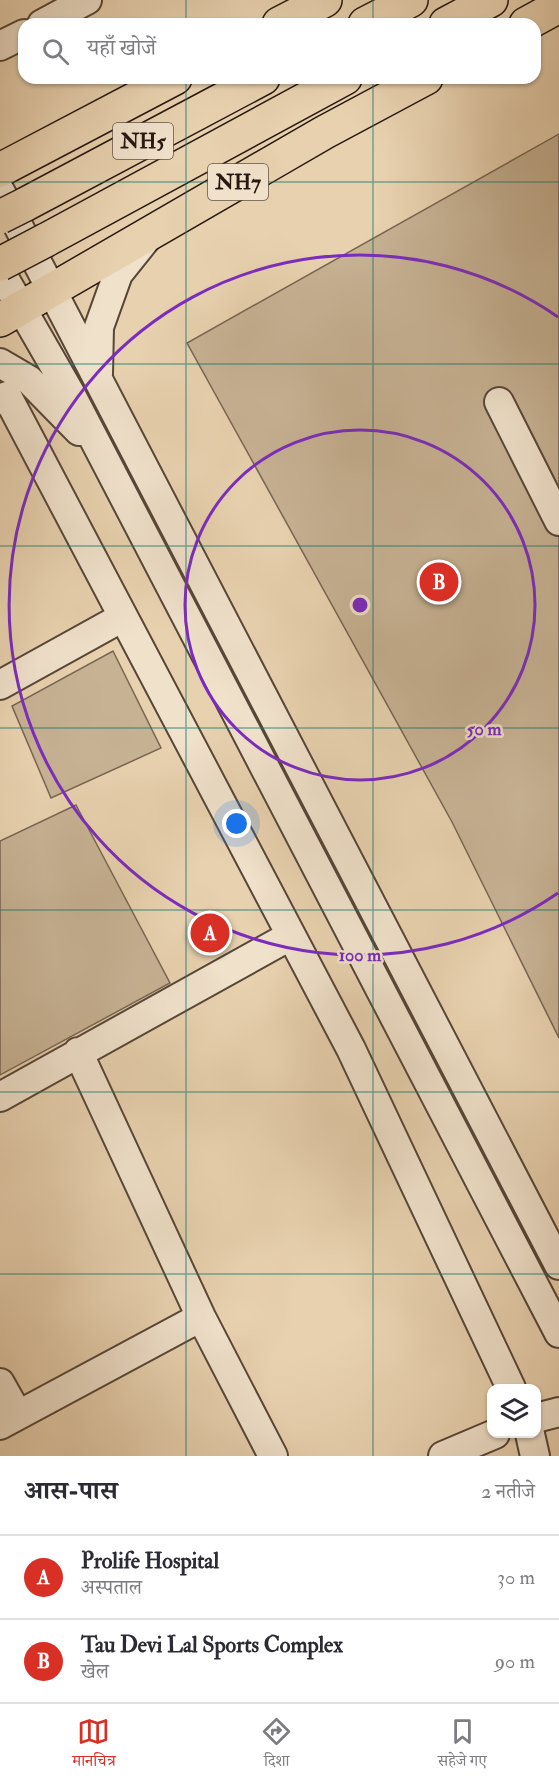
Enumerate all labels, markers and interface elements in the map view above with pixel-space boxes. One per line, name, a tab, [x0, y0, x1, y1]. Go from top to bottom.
search box	[18, 18, 541, 84]
text: यहाँ खोजें	[87, 34, 156, 62]
icon: search	[39, 35, 72, 68]
road number: NH5	[113, 123, 173, 159]
road number: NH7	[208, 164, 268, 200]
pin: B	[420, 560, 458, 604]
centre of rings	[350, 595, 370, 615]
text: 50 m	[467, 718, 502, 741]
your location	[222, 809, 251, 838]
pin: A	[190, 910, 230, 956]
text: 100 m	[339, 944, 382, 967]
map controls	[487, 1384, 541, 1438]
button: layers	[487, 1384, 541, 1438]
text: आस-पास	[24, 1475, 118, 1507]
text: 2 नतीजे	[481, 1479, 535, 1504]
text: Prolife Hospital	[81, 1547, 219, 1575]
text: A	[37, 1565, 50, 1590]
text: 30 m	[497, 1565, 535, 1590]
text: अस्पताल	[81, 1575, 142, 1600]
text: Tau Devi Lal Sports Complex	[81, 1631, 343, 1659]
text: B	[37, 1649, 50, 1674]
text: 90 m	[495, 1649, 535, 1674]
text: खेल	[81, 1659, 109, 1684]
tab: मानचित्र	[72, 1715, 116, 1776]
tab: दिशा	[260, 1715, 293, 1776]
tab: सहेजे गए	[438, 1715, 487, 1776]

